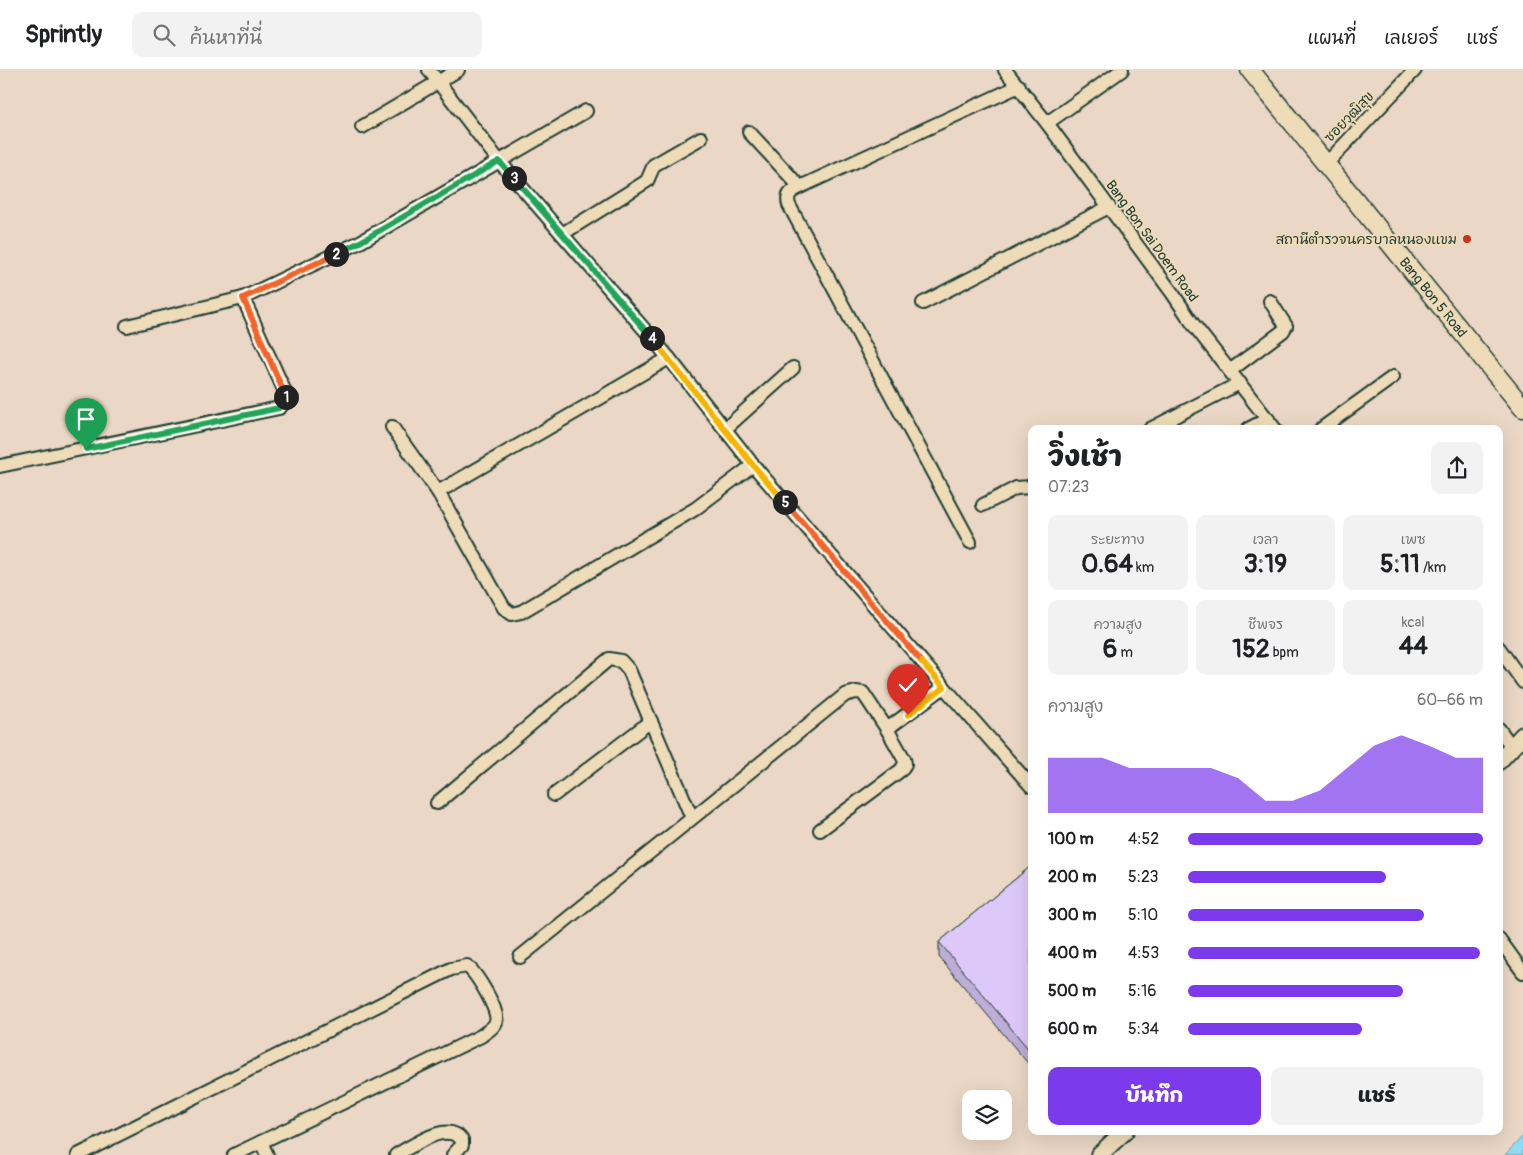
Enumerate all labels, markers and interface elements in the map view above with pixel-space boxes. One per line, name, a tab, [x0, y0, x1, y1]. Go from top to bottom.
search box	[132, 12, 482, 57]
text: Sprintly	[25, 20, 102, 49]
icon: search	[150, 21, 178, 49]
text: ค้นหาที่นี่	[190, 26, 262, 50]
text: แผนที่	[1308, 27, 1356, 50]
text: เลเยอร์	[1384, 27, 1438, 50]
text: แชร์	[1466, 27, 1498, 50]
street label: ซอยวุฒิสุข	[1321, 88, 1378, 147]
pin: 3	[502, 166, 526, 190]
text: 3	[511, 170, 518, 187]
street label: Bang Bon Sai Doem Road	[1102, 177, 1202, 305]
place label: สถานีตำรวจนครบาลหนองแขม	[1276, 231, 1457, 248]
marker: สถานีตำรวจนครบาลหนองแขม	[1461, 233, 1473, 245]
pin: 2	[324, 242, 348, 266]
text: 2	[333, 246, 340, 263]
street label: Bang Bon 5 Road	[1396, 254, 1471, 341]
pin: 4	[640, 326, 664, 350]
text: 4	[648, 330, 657, 347]
pin: 1	[274, 384, 298, 410]
text: 1	[284, 389, 289, 406]
pin	[65, 398, 107, 449]
icon: arrive	[72, 405, 100, 433]
text: วิ่งเช้า	[1048, 440, 1122, 475]
button: share	[1431, 442, 1483, 494]
text: 07:23	[1048, 477, 1089, 497]
pin: 5	[772, 490, 798, 514]
text: 5	[782, 494, 789, 511]
text: ระยะทาง	[1091, 531, 1145, 548]
text: เวลา	[1253, 531, 1278, 548]
text: เพซ	[1401, 531, 1426, 548]
text: 0.64	[1081, 549, 1133, 580]
text: 3:19	[1244, 549, 1287, 580]
text: 5:11	[1380, 549, 1420, 580]
text: km	[1133, 559, 1154, 576]
text: /km	[1420, 559, 1446, 576]
text: kcal	[1402, 614, 1425, 631]
text: ความสูง	[1094, 616, 1142, 633]
text: ชีพจร	[1248, 616, 1283, 633]
text: 44	[1399, 631, 1428, 662]
text: 6	[1103, 634, 1117, 665]
text: 152	[1232, 634, 1270, 665]
text: m	[1117, 644, 1133, 661]
text: bpm	[1270, 644, 1299, 661]
pin	[887, 664, 929, 715]
icon: check	[894, 671, 922, 699]
text: 60–66 m	[1417, 690, 1483, 710]
text: ความสูง	[1048, 697, 1103, 717]
text: 100 m	[1048, 829, 1094, 849]
text: 4:52	[1128, 829, 1159, 849]
text: 200 m	[1048, 867, 1096, 887]
text: 5:23	[1128, 867, 1158, 887]
text: 300 m	[1048, 905, 1096, 925]
text: 5:10	[1128, 905, 1158, 925]
text: 400 m	[1048, 943, 1097, 963]
text: 4:53	[1128, 943, 1159, 963]
text: 500 m	[1048, 981, 1096, 1001]
text: 5:16	[1128, 981, 1157, 1001]
text: 600 m	[1048, 1019, 1097, 1039]
text: 5:34	[1128, 1019, 1159, 1039]
button: บันทึก	[1048, 1067, 1261, 1125]
button: แชร์	[1271, 1067, 1483, 1125]
map controls	[962, 1090, 1012, 1140]
button: layers	[962, 1090, 1012, 1140]

